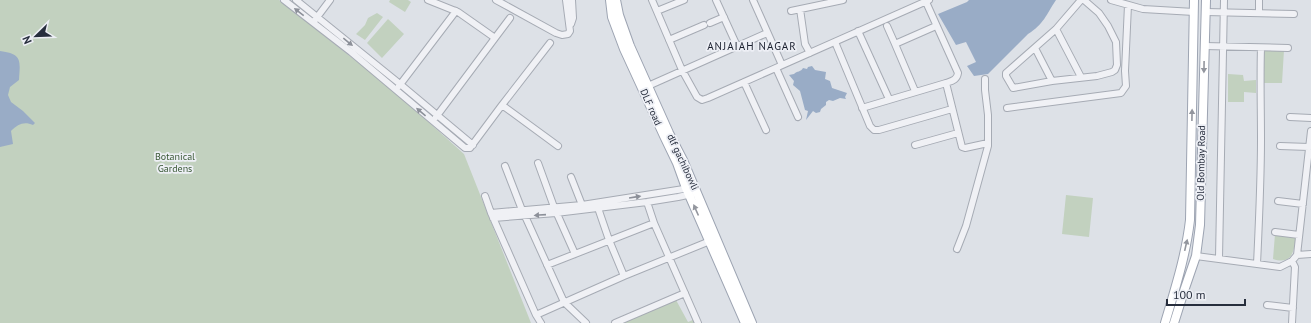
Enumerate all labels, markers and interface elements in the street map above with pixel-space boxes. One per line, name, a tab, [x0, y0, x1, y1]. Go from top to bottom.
one-way arrow	[293, 8, 304, 16]
north arrow	[16, 16, 56, 56]
text: N	[19, 34, 35, 46]
one-way arrow	[343, 37, 354, 46]
district label: ANJAIAH NAGAR	[707, 39, 797, 53]
one-way arrow	[1201, 61, 1207, 74]
street label: DLF road	[637, 87, 665, 127]
one-way arrow	[416, 107, 426, 116]
one-way arrow	[1189, 108, 1195, 121]
street label: Old Bombay Road	[1194, 125, 1208, 201]
street label: dlf gachibowli	[664, 132, 702, 192]
park label: Botanical Gardens	[155, 150, 195, 175]
one-way arrow	[628, 194, 641, 200]
one-way arrow	[693, 204, 699, 216]
one-way arrow	[534, 211, 546, 218]
one-way arrow	[1184, 239, 1190, 251]
scale bar	[1167, 281, 1245, 307]
text: 100 m	[1173, 287, 1206, 302]

